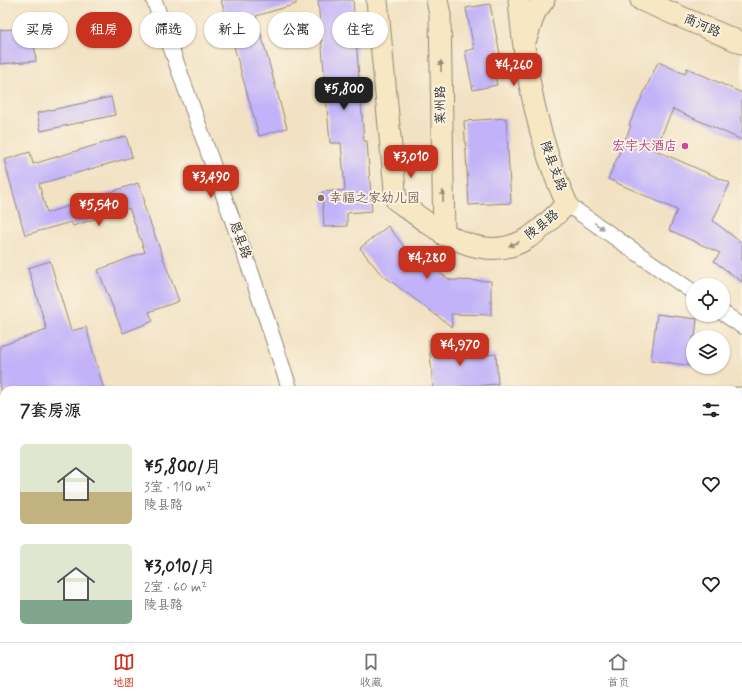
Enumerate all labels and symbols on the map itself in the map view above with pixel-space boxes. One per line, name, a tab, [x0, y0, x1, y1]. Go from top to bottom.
street label: 商河路	[681, 11, 723, 41]
pin: ¥4,260	[481, 53, 547, 87]
one-way arrow	[438, 59, 444, 72]
pin: ¥5,800	[311, 77, 377, 111]
street label: 莱州路	[432, 85, 450, 125]
place label: 宏宇大酒店	[612, 138, 677, 155]
street label: 陵县支路	[536, 139, 570, 193]
marker: 宏宇大酒店	[680, 141, 690, 151]
pin: ¥3,010	[378, 145, 444, 179]
pin: ¥3,490	[178, 165, 244, 199]
one-way arrow	[440, 189, 446, 202]
place label: 幸福之家幼儿园	[329, 190, 420, 207]
pin: ¥5,540	[66, 193, 132, 227]
marker: 幸福之家幼儿园	[316, 193, 326, 203]
street label: 陵县路	[521, 206, 563, 244]
street label: 恩县路	[225, 219, 255, 261]
one-way arrow	[594, 222, 604, 230]
one-way arrow	[508, 242, 520, 248]
pin: ¥4,280	[394, 246, 460, 280]
pin: ¥4,970	[427, 333, 493, 367]

